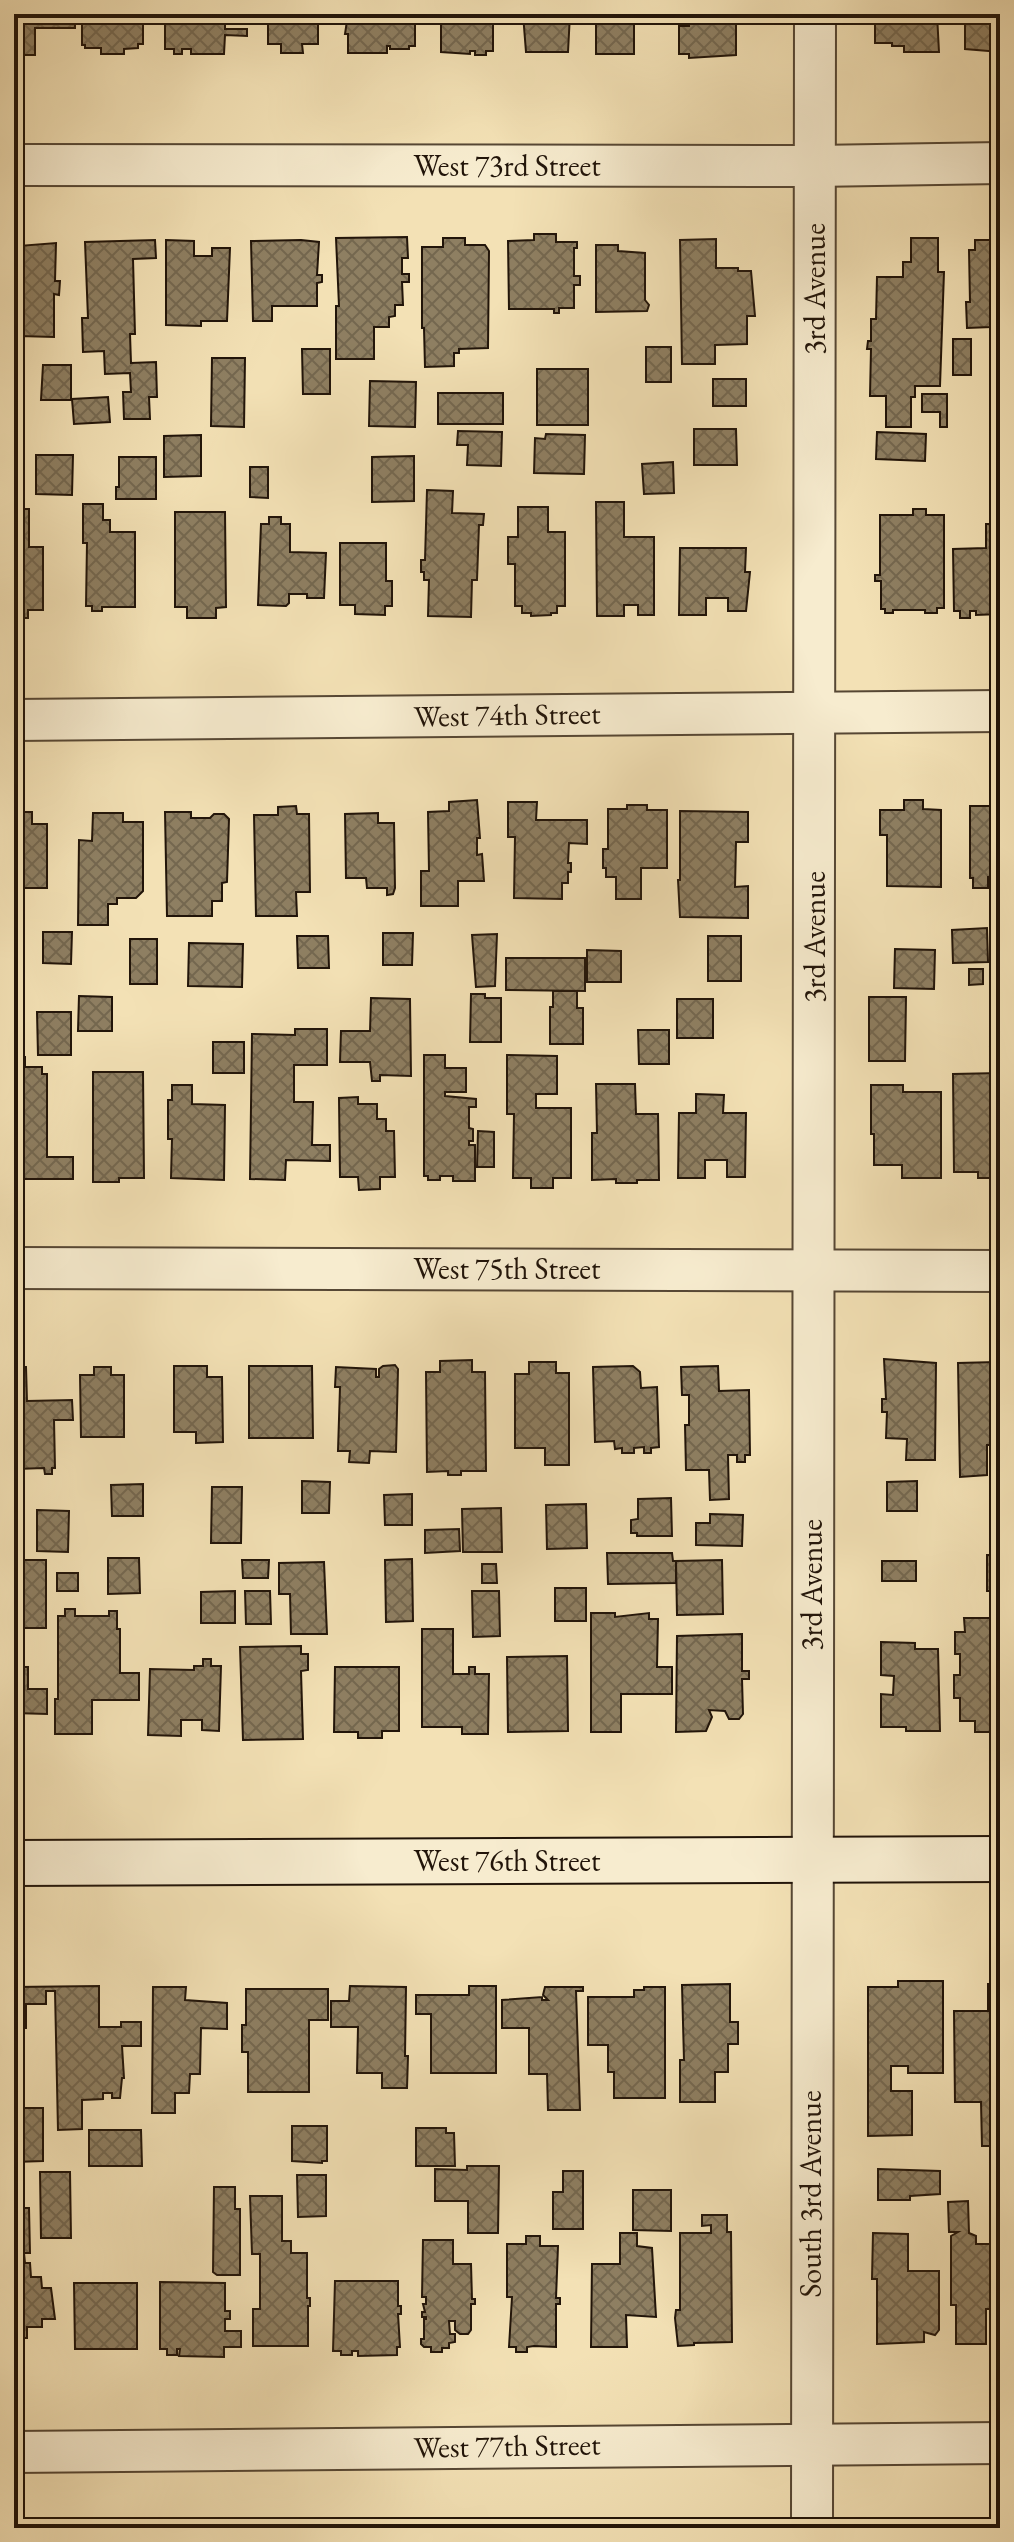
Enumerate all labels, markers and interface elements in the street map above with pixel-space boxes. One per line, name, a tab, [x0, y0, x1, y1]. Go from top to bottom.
street label: West 73rd Street	[413, 146, 601, 185]
street label: 3rd Avenue	[795, 223, 834, 355]
street label: West 74th Street	[413, 693, 601, 736]
street label: 3rd Avenue	[795, 871, 834, 1003]
street label: West 75th Street	[414, 1249, 601, 1288]
street label: 3rd Avenue	[792, 1519, 831, 1651]
street label: West 76th Street	[414, 1841, 601, 1880]
street label: South 3rd Avenue	[791, 2090, 830, 2298]
street label: West 77th Street	[413, 2424, 601, 2467]

